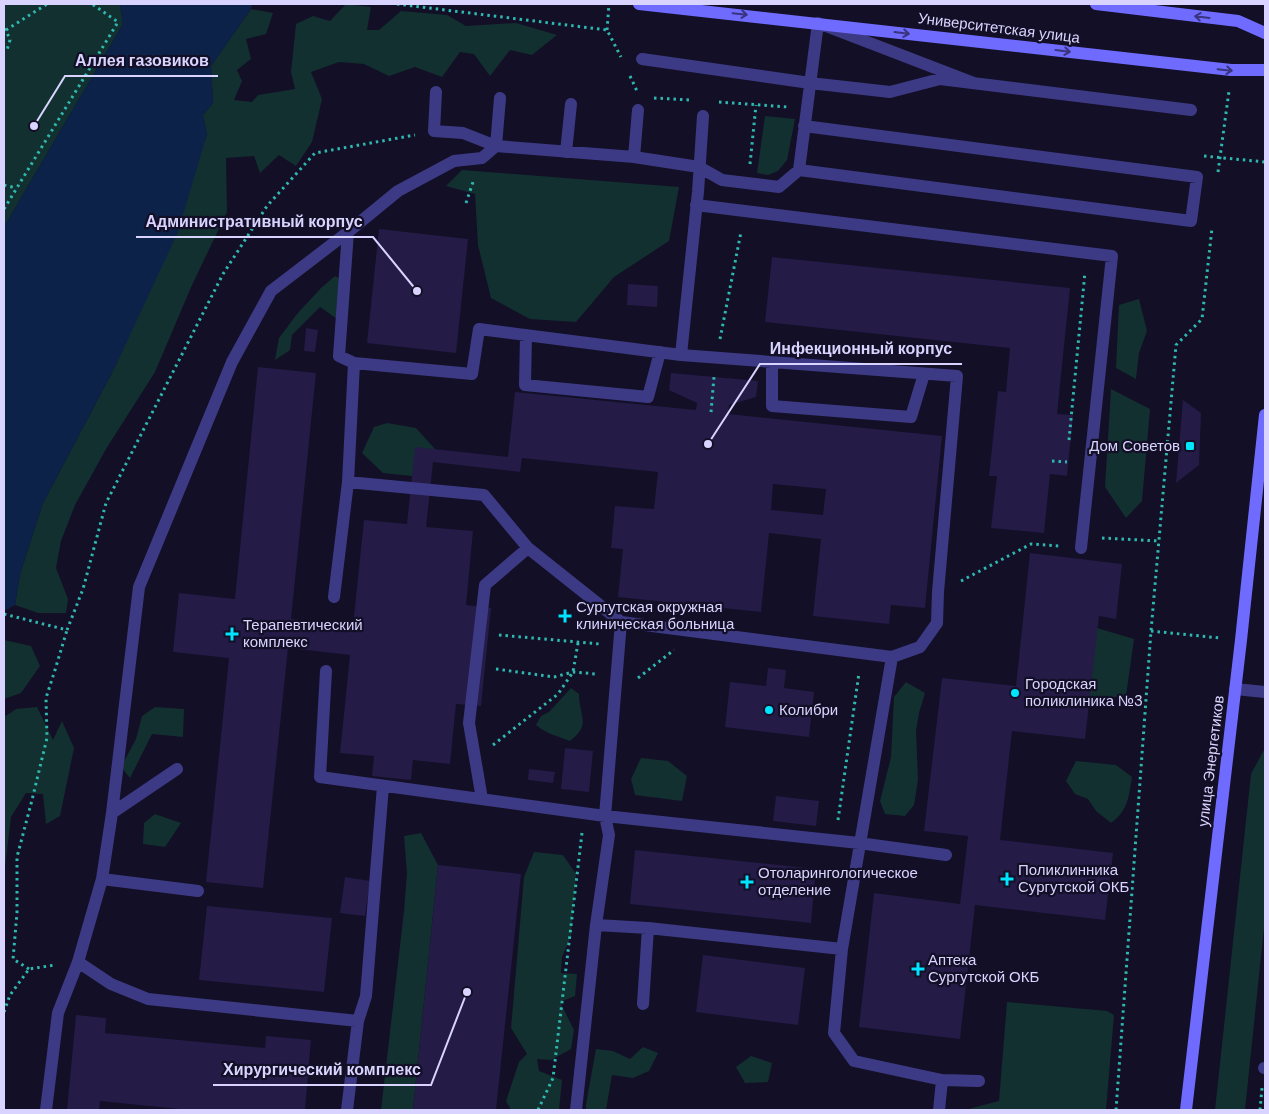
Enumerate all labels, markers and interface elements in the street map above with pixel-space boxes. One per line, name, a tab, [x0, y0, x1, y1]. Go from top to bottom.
street label: Университетская улица	[917, 8, 1082, 48]
one-way arrow	[732, 10, 748, 19]
one-way arrow	[1194, 12, 1210, 22]
one-way arrow	[893, 28, 909, 38]
callout: Аллея газовиков	[65, 45, 218, 76]
one-way arrow	[1055, 46, 1071, 56]
text: Аллея газовиков	[75, 50, 209, 71]
one-way arrow	[1216, 65, 1232, 74]
callout: Административный корпус	[136, 206, 373, 237]
text: Административный корпус	[145, 211, 363, 232]
callout: Инфекционный корпус	[760, 333, 962, 364]
text: Инфекционный корпус	[770, 338, 952, 359]
place label: Дом Советов	[1089, 436, 1180, 456]
marker: Дом Советов	[1184, 440, 1196, 452]
place label: Сургутская окружная клиническая больница	[576, 597, 735, 634]
marker: Сургутская окружная клиническая больница	[558, 609, 572, 623]
place label: Терапевтический комплекс	[243, 615, 363, 652]
marker: Терапевтический комплекс	[225, 627, 239, 641]
place label: Городская поликлиника №3	[1025, 674, 1143, 711]
marker: Городская поликлиника №3	[1009, 687, 1021, 699]
street label: улица Энергетиков	[1193, 694, 1229, 828]
place label: Колибри	[779, 700, 838, 720]
marker: Колибри	[763, 704, 775, 716]
place label: Поликлинника Сургутской ОКБ	[1018, 860, 1130, 897]
place label: Отоларингологическое отделение	[758, 863, 918, 900]
marker: Поликлинника Сургутской ОКБ	[1000, 872, 1014, 886]
marker: Отоларингологическое отделение	[740, 875, 754, 889]
place label: Аптека Сургутской ОКБ	[928, 950, 1040, 987]
marker: Аптека Сургутской ОКБ	[912, 963, 924, 975]
callout: Хирургический комплекс	[213, 1054, 431, 1085]
text: Хирургический комплекс	[223, 1059, 421, 1080]

